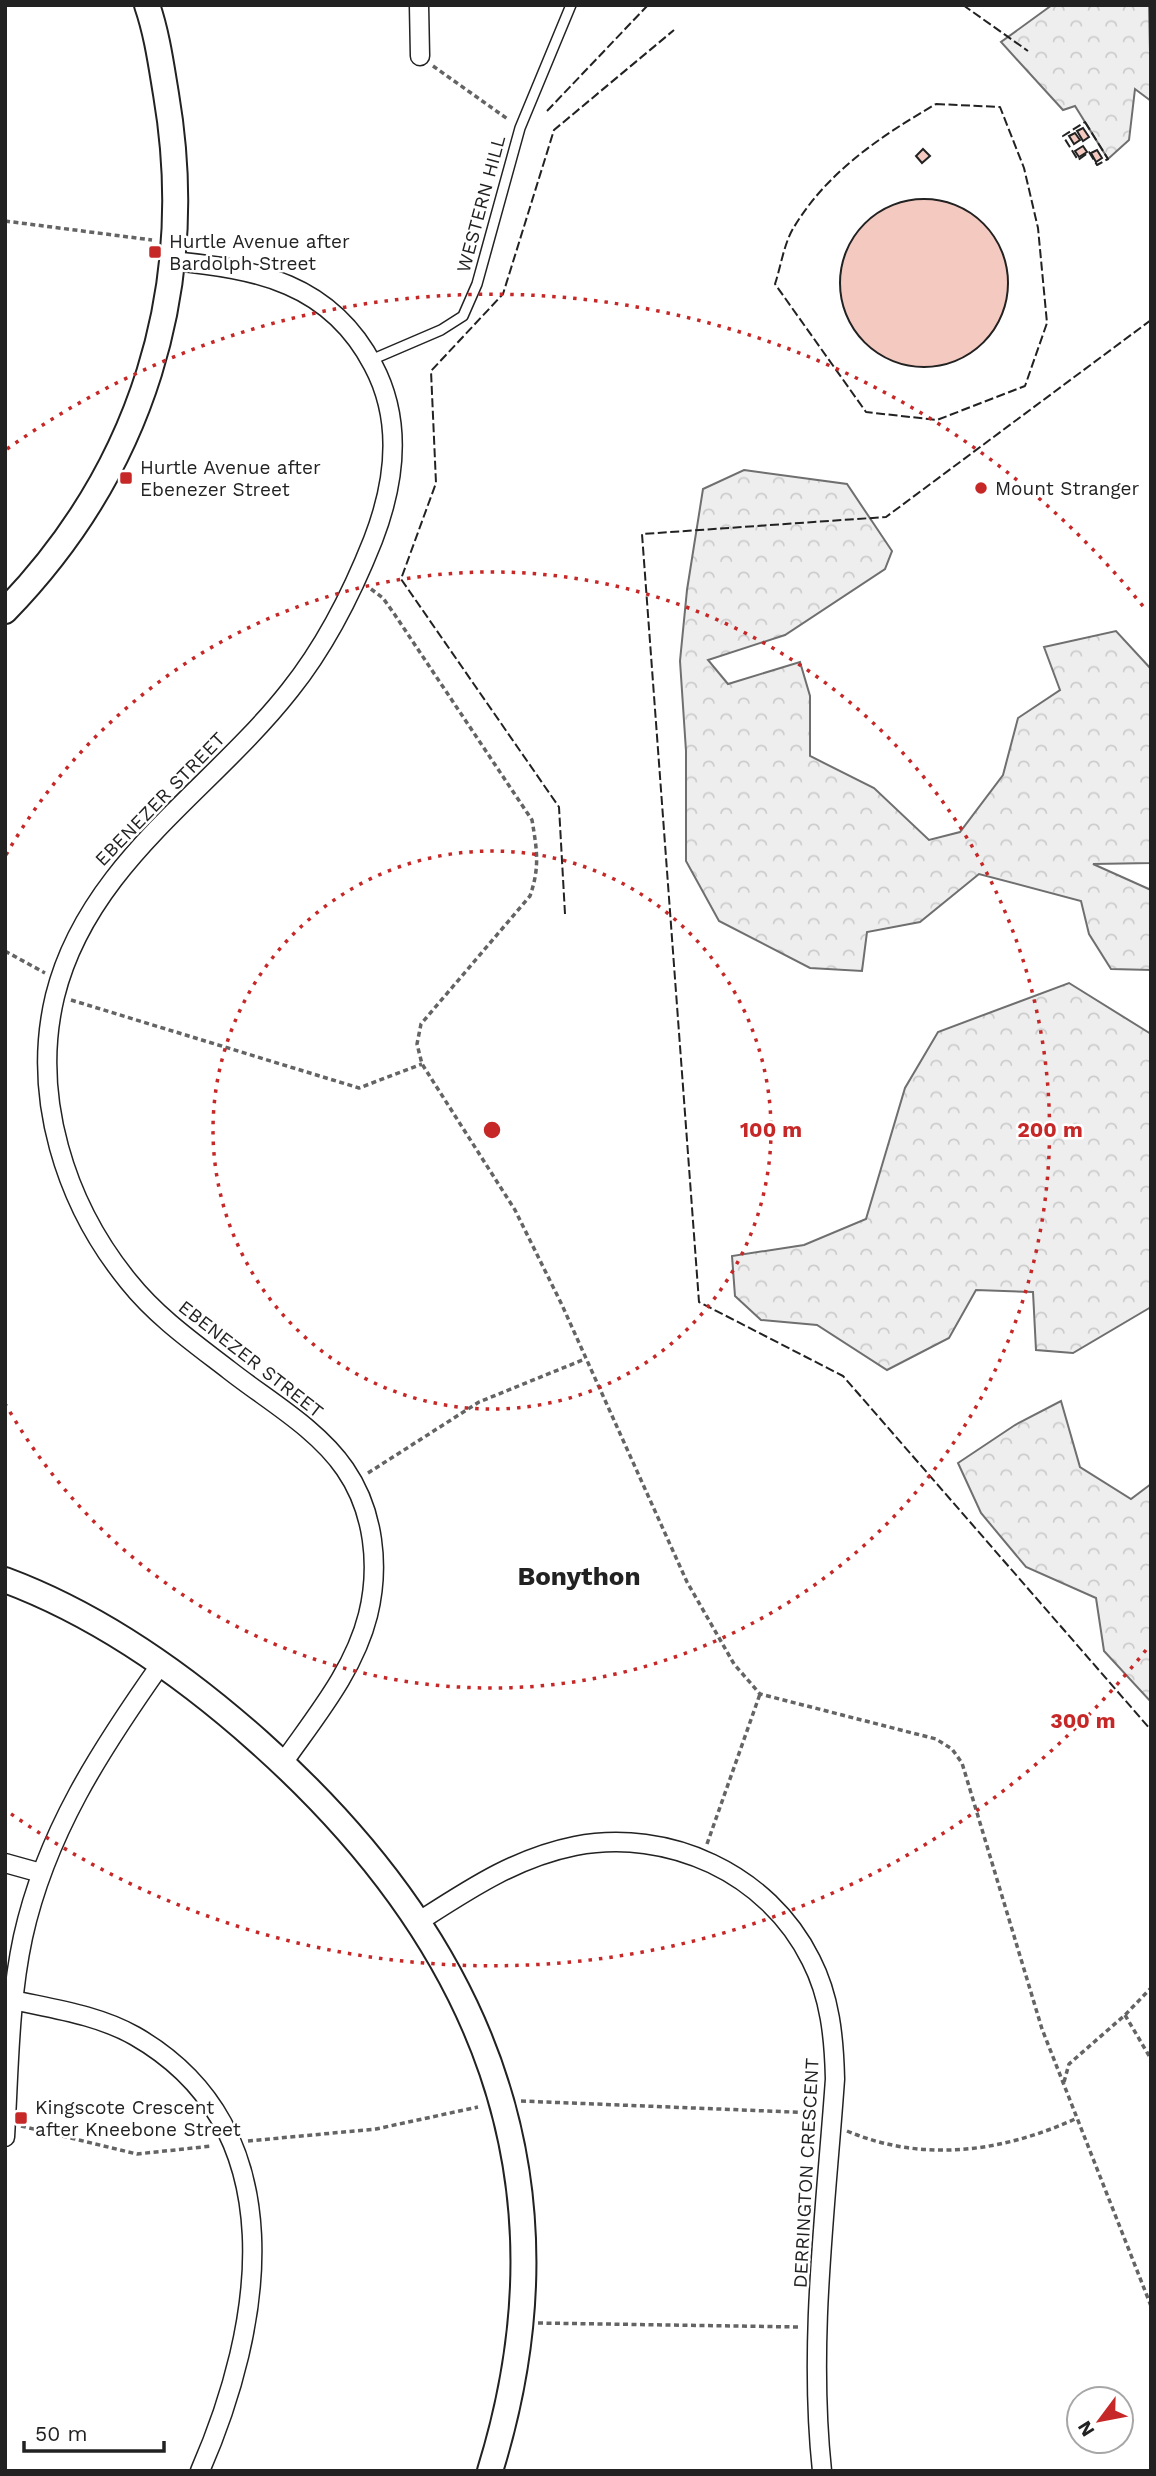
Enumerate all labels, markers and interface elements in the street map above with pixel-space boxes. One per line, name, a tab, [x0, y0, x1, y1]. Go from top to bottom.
street label: WESTERN HILL	[452, 133, 510, 275]
place label: Hurtle Avenue after Bardolph Street	[169, 230, 350, 275]
marker: Hurtle Avenue after Bardolph Street	[147, 244, 163, 260]
place label: Hurtle Avenue after Ebenezer Street	[140, 456, 321, 501]
marker: Hurtle Avenue after Ebenezer Street	[118, 470, 134, 486]
place label: Mount Stranger	[995, 477, 1139, 500]
marker: Mount Stranger	[973, 480, 989, 496]
street label: EBENEZER STREET	[90, 727, 230, 871]
text: 100 m	[740, 1117, 802, 1142]
text: 200 m	[1017, 1117, 1083, 1142]
centre of rings	[480, 1118, 504, 1142]
street label: EBENEZER STREET	[174, 1295, 328, 1423]
district label: Bonython	[517, 1561, 641, 1591]
text: 300 m	[1050, 1708, 1116, 1733]
street label: DERRINGTON CRESCENT	[788, 2057, 824, 2289]
place label: Kingscote Crescent after Kneebone Street	[35, 2096, 241, 2141]
marker: Kingscote Crescent after Kneebone Street	[13, 2110, 29, 2126]
north arrow	[1065, 2385, 1135, 2455]
scale bar	[24, 2410, 164, 2454]
text: N	[1073, 2417, 1099, 2441]
text: 50 m	[35, 2421, 87, 2446]

